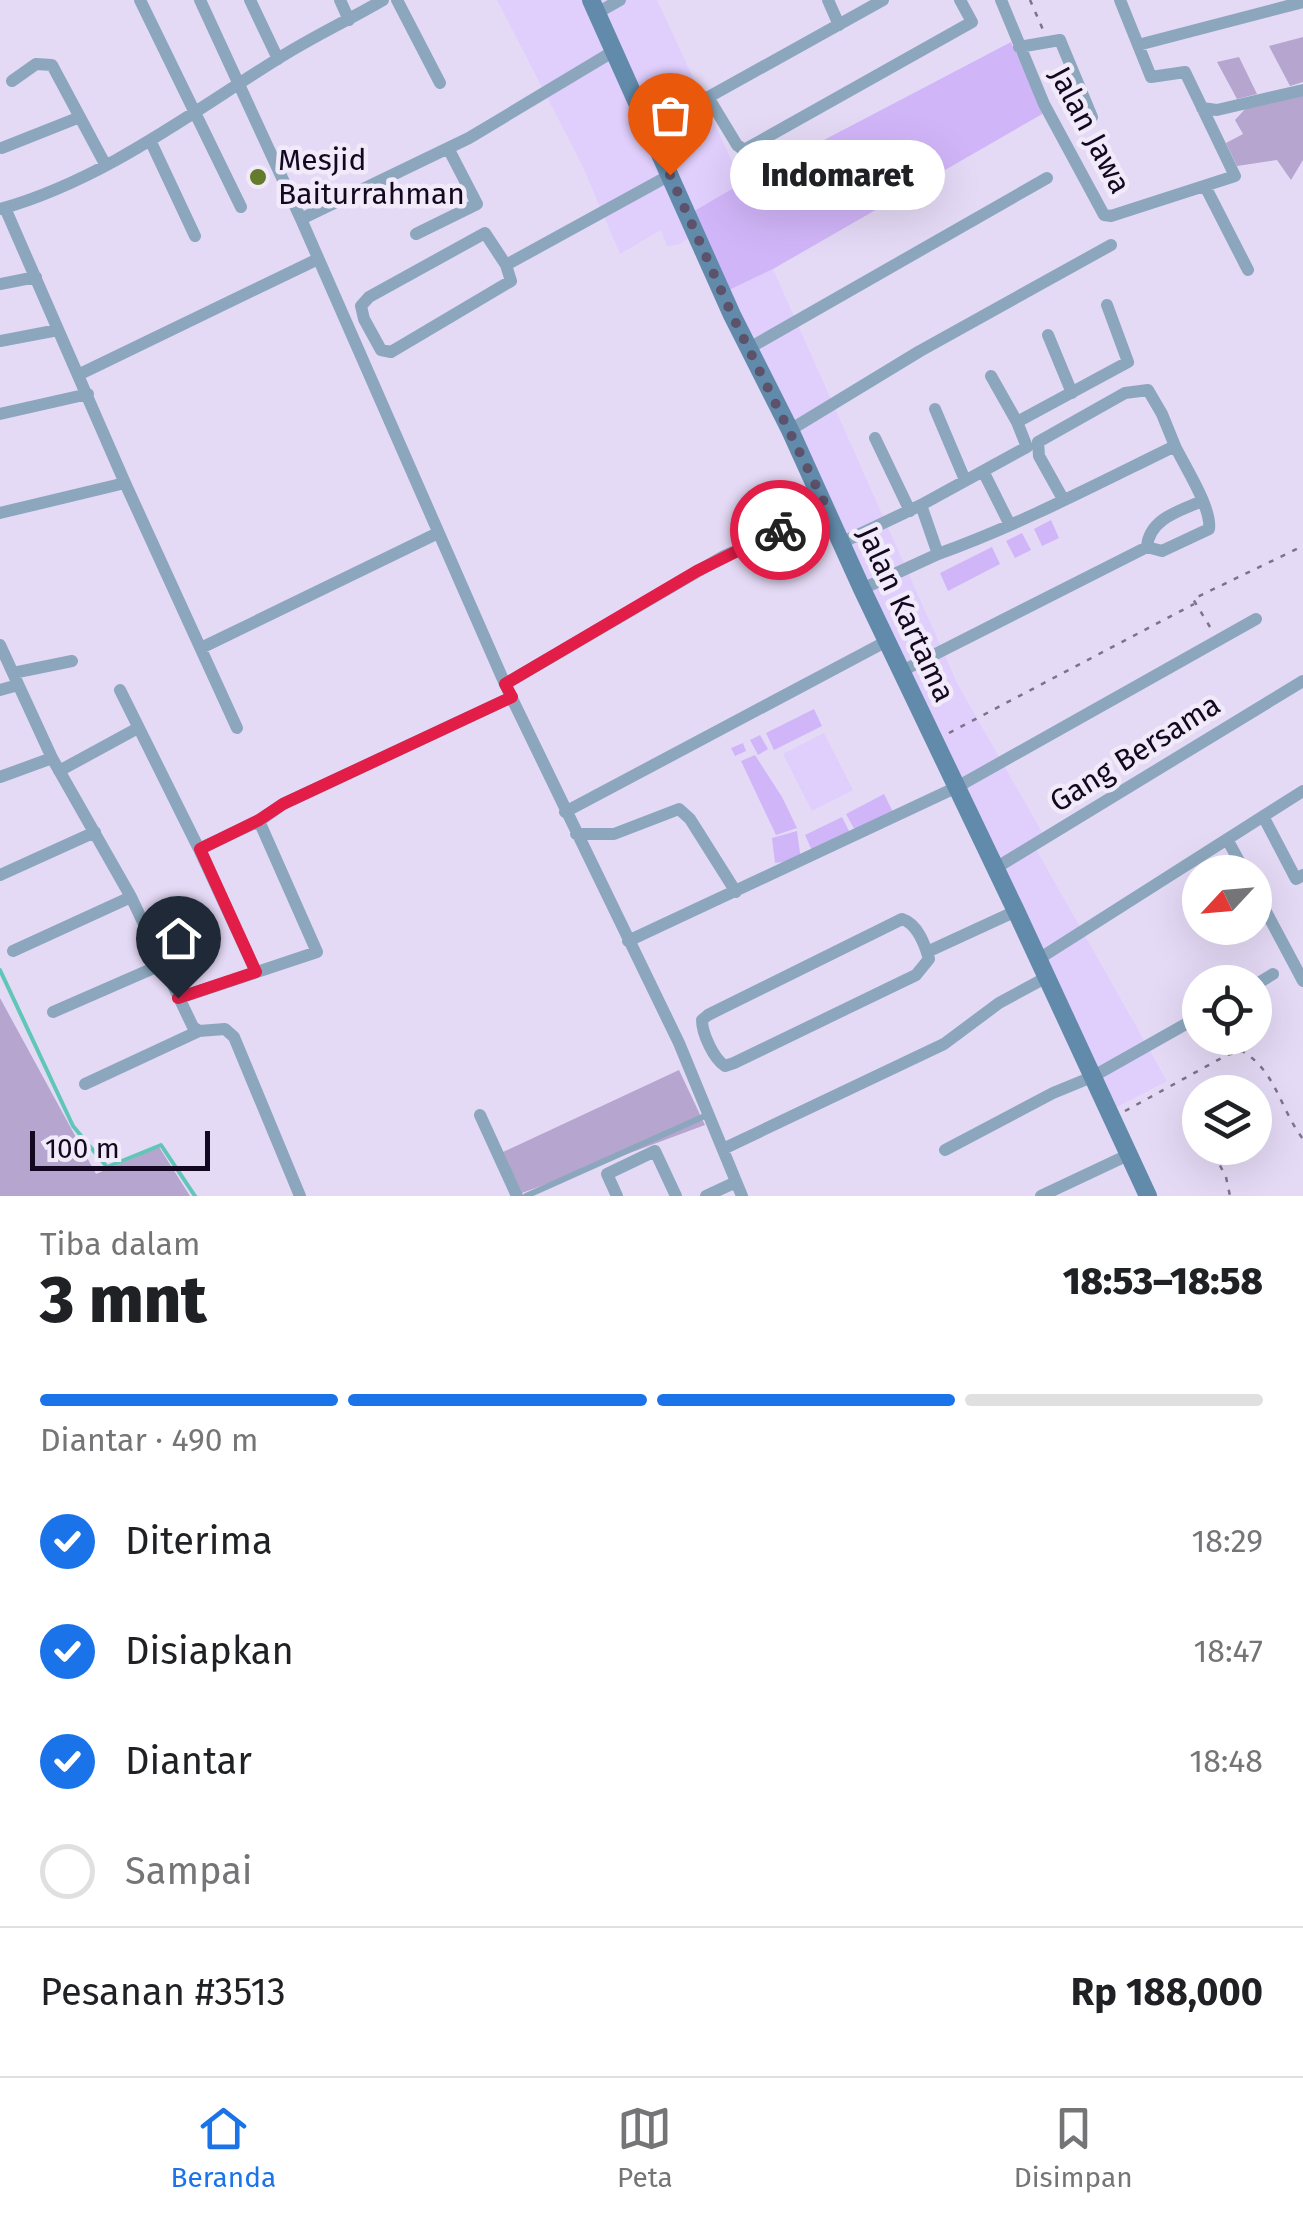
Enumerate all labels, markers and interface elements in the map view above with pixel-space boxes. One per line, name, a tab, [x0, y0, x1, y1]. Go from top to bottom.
street label: Jalan Jawa	[1042, 60, 1138, 200]
pin	[628, 73, 713, 176]
icon: bag	[643, 88, 698, 143]
callout: Indomaret	[730, 140, 945, 210]
place label: Mesjid Baiturrahman	[278, 142, 465, 212]
text: Indomaret	[761, 156, 914, 194]
marker: Mesjid Baiturrahman	[247, 166, 269, 188]
courier	[730, 480, 830, 580]
icon: bike	[753, 503, 808, 558]
street label: Jalan Kartama	[850, 520, 962, 708]
street label: Gang Bersama	[1043, 686, 1227, 820]
north arrow	[1182, 855, 1272, 945]
map controls	[1182, 855, 1272, 1165]
pin	[136, 896, 221, 999]
icon: home	[151, 911, 206, 966]
button: locate	[1182, 965, 1272, 1055]
button: layers	[1182, 1075, 1272, 1165]
scale bar	[30, 1126, 210, 1170]
text: 100 m	[45, 1132, 120, 1165]
text: Tiba dalam	[40, 1225, 200, 1263]
text: 18:53–18:58	[1063, 1258, 1263, 1304]
text: 3 mnt	[40, 1261, 207, 1339]
text: Diantar · 490 m	[40, 1421, 258, 1459]
icon: check	[40, 1514, 95, 1569]
text: Diterima	[125, 1518, 273, 1564]
text: 18:29	[1192, 1522, 1263, 1560]
icon: check	[40, 1624, 95, 1679]
text: Disiapkan	[125, 1628, 294, 1674]
text: 18:47	[1194, 1632, 1263, 1670]
icon: check	[40, 1734, 95, 1789]
text: Diantar	[125, 1738, 252, 1784]
text: 18:48	[1189, 1742, 1263, 1780]
text: Sampai	[125, 1848, 253, 1894]
text: Pesanan #3513	[40, 1969, 286, 2015]
text: Rp 188,000	[1071, 1969, 1263, 2015]
tab: Beranda	[170, 2101, 276, 2194]
tab: Peta	[617, 2101, 673, 2194]
tab: Disimpan	[1014, 2101, 1133, 2194]

